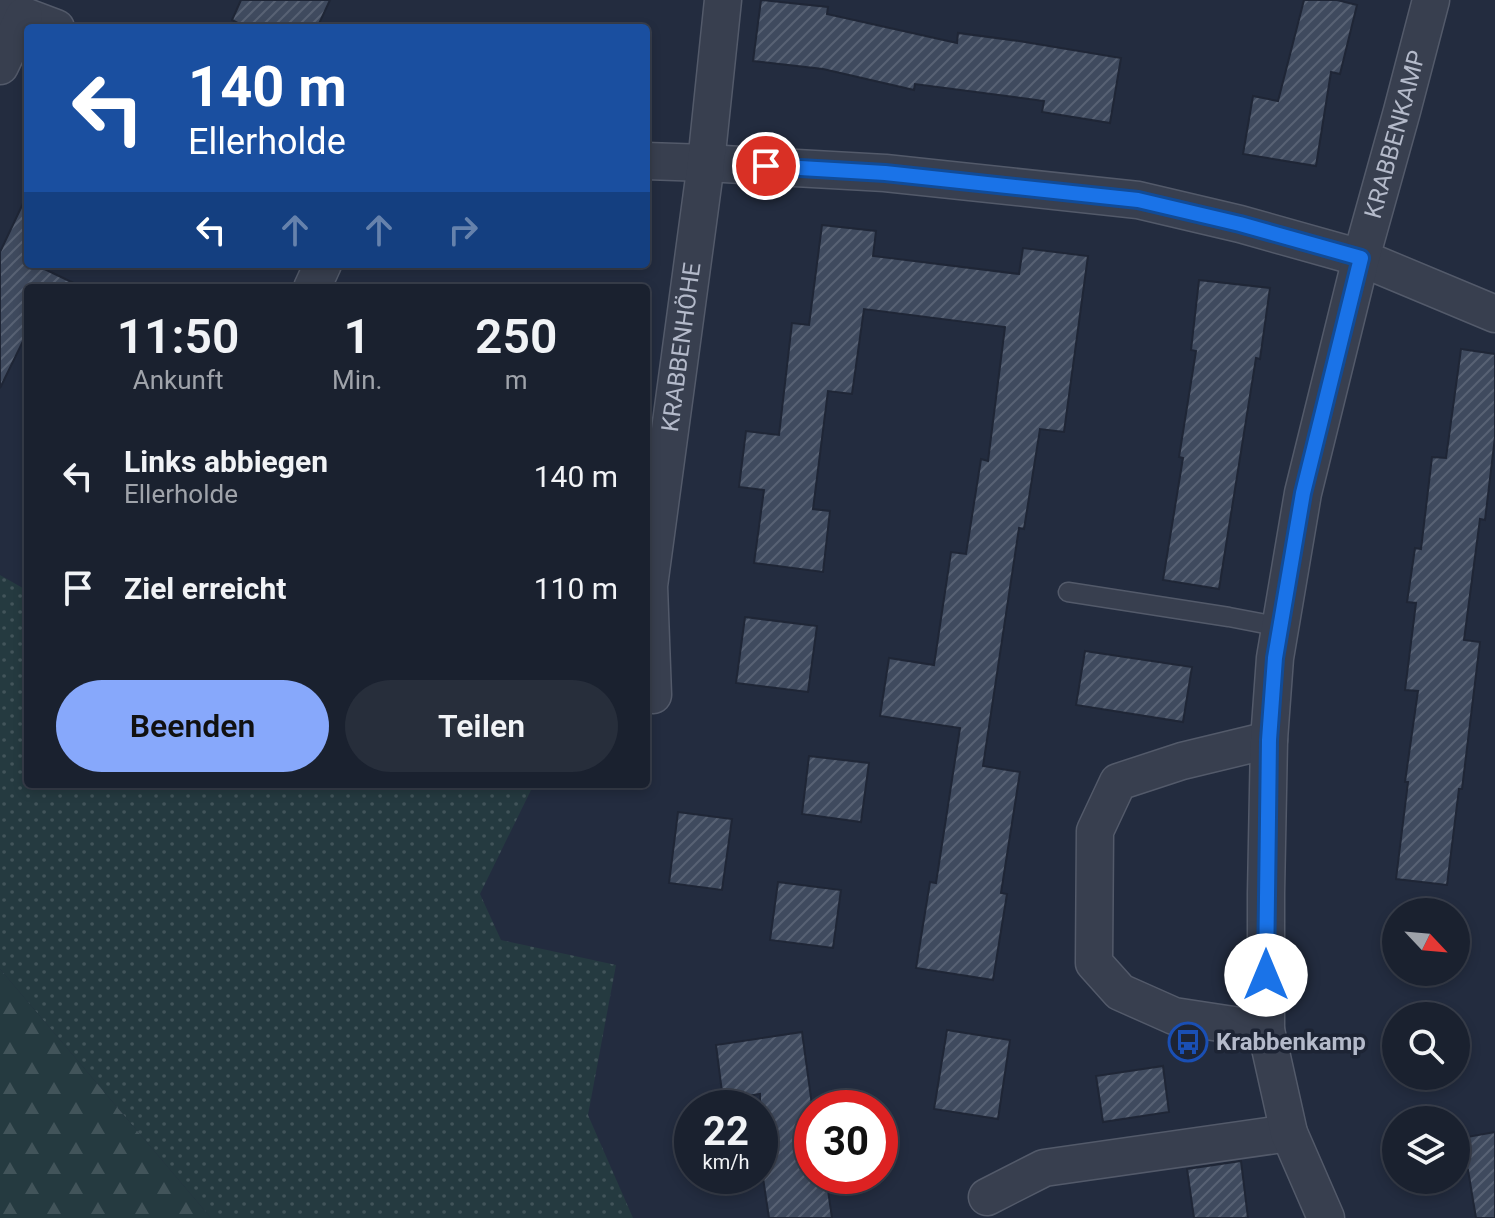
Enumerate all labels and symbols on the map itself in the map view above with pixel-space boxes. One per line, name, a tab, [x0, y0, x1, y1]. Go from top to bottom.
street label: KRABBENKAMP	[1359, 47, 1431, 222]
pin	[732, 132, 800, 200]
street label: KRABBENHÖHE	[656, 261, 706, 434]
north arrow	[1382, 898, 1470, 986]
position arrow	[1224, 933, 1308, 1017]
bus stop icon: Krabbenkamp	[1167, 1021, 1209, 1063]
place label: Krabbenkamp	[1216, 1028, 1366, 1056]
speed limit sign: 30	[794, 1090, 898, 1194]

